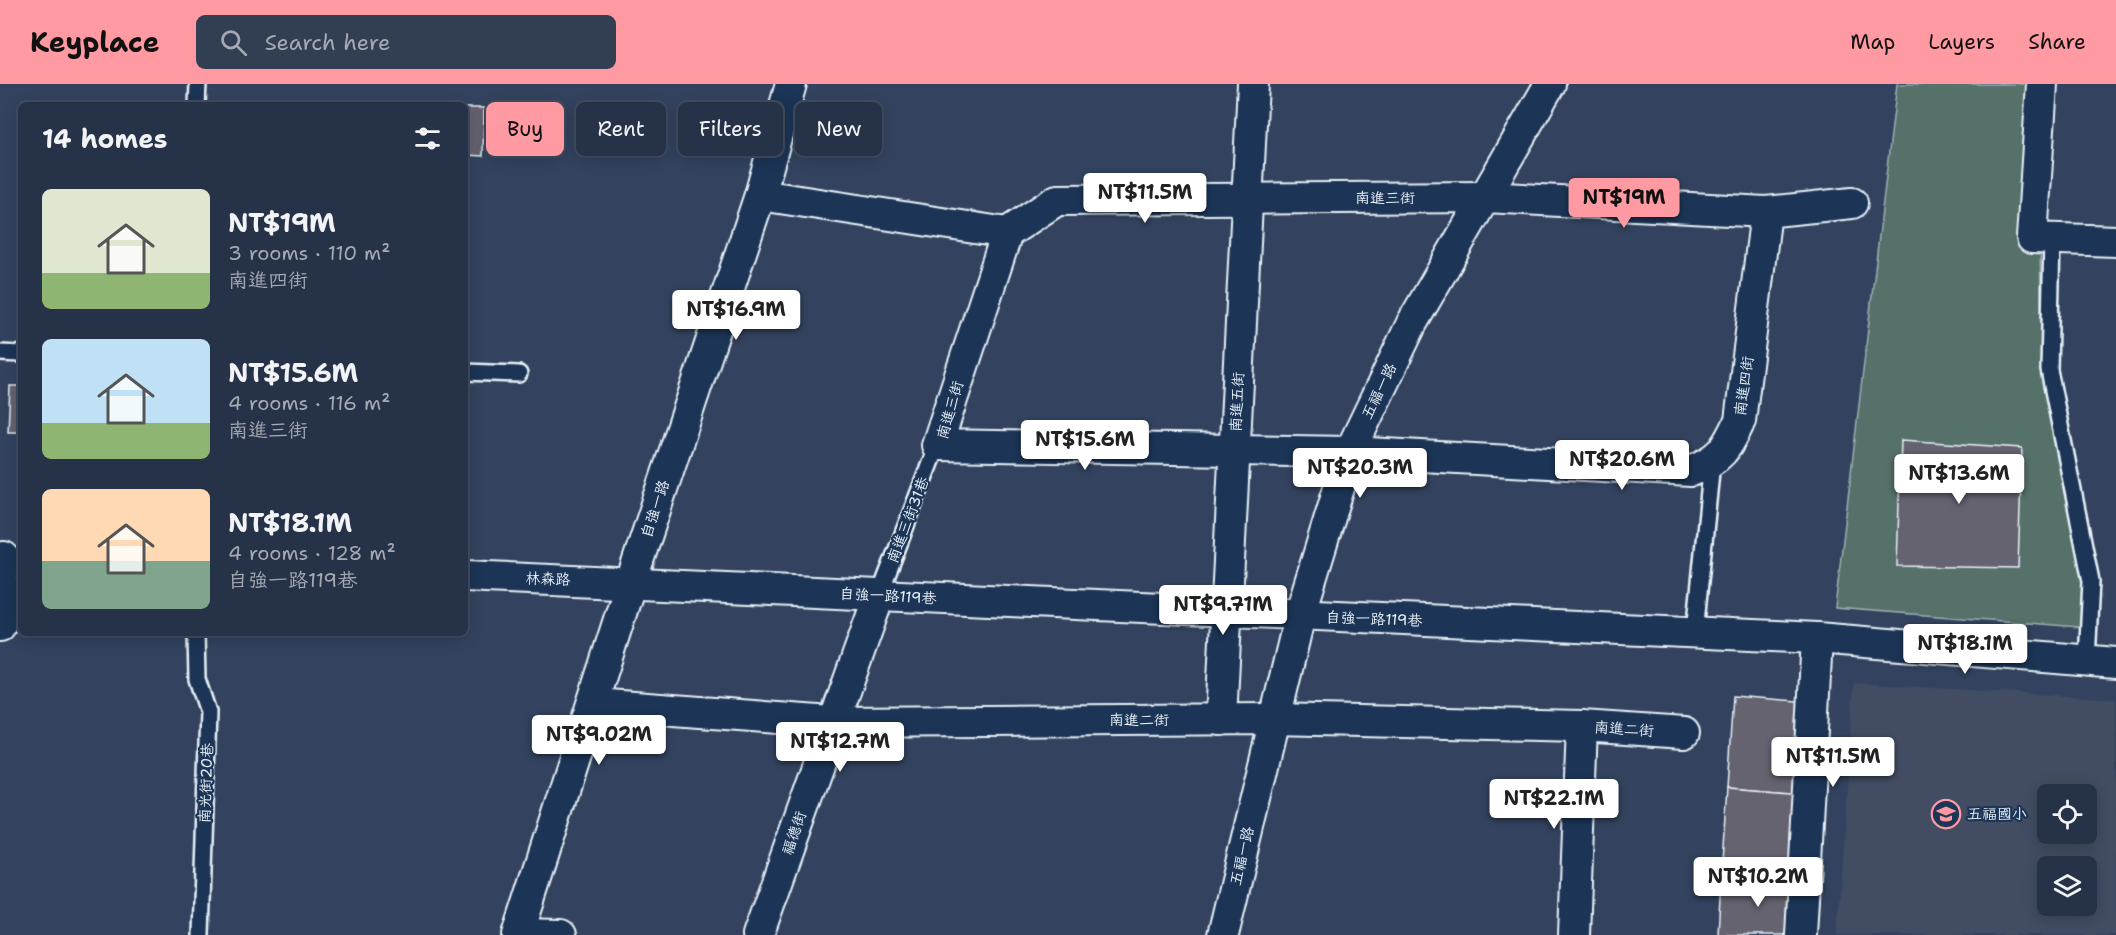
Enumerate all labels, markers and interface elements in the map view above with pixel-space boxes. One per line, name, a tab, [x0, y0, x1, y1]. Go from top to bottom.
search box	[196, 15, 616, 69]
text: Keyplace	[30, 23, 160, 61]
icon: search	[217, 26, 250, 59]
text: Search here	[265, 28, 390, 57]
text: Map	[1850, 28, 1895, 56]
text: Layers	[1928, 28, 1995, 56]
text: Share	[2028, 28, 2086, 56]
chip: Buy	[486, 102, 564, 156]
chip: Rent	[576, 102, 666, 156]
chip: Filters	[678, 102, 783, 156]
chip: New	[795, 102, 882, 156]
text: 14 homes	[42, 121, 168, 156]
icon: filters	[411, 122, 444, 155]
pin: NT$11.5M	[1083, 173, 1207, 224]
pin: NT$19M	[1575, 178, 1673, 229]
text: NT$11.5M	[1097, 179, 1193, 205]
text: NT$19M	[1583, 184, 1665, 210]
street label: 南進三街	[1355, 188, 1415, 208]
text: NT$19M	[228, 205, 336, 240]
icon: home	[90, 213, 162, 285]
text: 3 rooms · 110 m²	[228, 240, 391, 266]
text: 南進四街	[228, 267, 308, 293]
pin: NT$16.9M	[674, 290, 798, 341]
text: NT$16.9M	[686, 296, 786, 322]
text: NT$15.6M	[228, 355, 358, 390]
street label: 南進四街	[1730, 355, 1758, 417]
street label: 五福一路	[1357, 360, 1401, 422]
icon: home	[90, 363, 162, 435]
street label: 南進五街	[1225, 372, 1249, 432]
street label: 南進三街	[932, 378, 968, 442]
text: 4 rooms · 116 m²	[228, 390, 390, 416]
text: 南進三街	[228, 417, 308, 443]
pin: NT$15.6M	[1023, 420, 1147, 471]
text: NT$15.6M	[1035, 426, 1135, 452]
pin: NT$20.6M	[1560, 440, 1684, 491]
text: NT$20.6M	[1569, 446, 1675, 472]
pin: NT$20.3M	[1298, 448, 1422, 499]
text: NT$20.3M	[1307, 454, 1413, 480]
pin: NT$13.6M	[1897, 454, 2021, 505]
text: NT$13.6M	[1908, 460, 2010, 486]
street label: 南進三街31巷	[882, 474, 934, 566]
street label: 自強一路	[636, 477, 674, 541]
text: NT$18.1M	[228, 505, 352, 540]
icon: home	[90, 513, 162, 585]
text: 4 rooms · 128 m²	[228, 540, 396, 566]
text: 自強一路119巷	[228, 567, 357, 593]
street label: 林森路	[525, 568, 571, 590]
street label: 自強一路119巷	[839, 583, 937, 609]
pin: NT$9.71M	[1161, 585, 1285, 636]
text: NT$9.71M	[1173, 591, 1273, 617]
street label: 自強一路119巷	[1325, 607, 1423, 631]
pin: NT$18.1M	[1903, 624, 2027, 675]
text: NT$18.1M	[1917, 630, 2013, 656]
street label: 南進二街	[1109, 710, 1169, 730]
pin: NT$9.02M	[537, 715, 661, 766]
street label: 南進二街	[1593, 717, 1655, 741]
text: NT$9.02M	[546, 721, 652, 747]
pin: NT$12.7M	[778, 722, 902, 773]
text: NT$12.7M	[790, 728, 890, 754]
pin: NT$11.5M	[1771, 737, 1895, 788]
street label: 南光街20巷	[195, 742, 217, 824]
text: NT$11.5M	[1785, 743, 1881, 769]
pin: NT$22.1M	[1492, 779, 1616, 830]
map controls	[2037, 784, 2097, 916]
button: locate	[2037, 784, 2097, 844]
text: NT$22.1M	[1504, 785, 1604, 811]
school or university icon: 五福國小	[1930, 798, 1962, 830]
place label: 五福國小	[1967, 804, 2027, 824]
street label: 福德街	[777, 808, 811, 858]
street label: 五福一路	[1226, 825, 1258, 887]
button: layers	[2037, 856, 2097, 916]
pin: NT$10.2M	[1696, 857, 1820, 908]
text: NT$10.2M	[1708, 863, 1808, 889]

